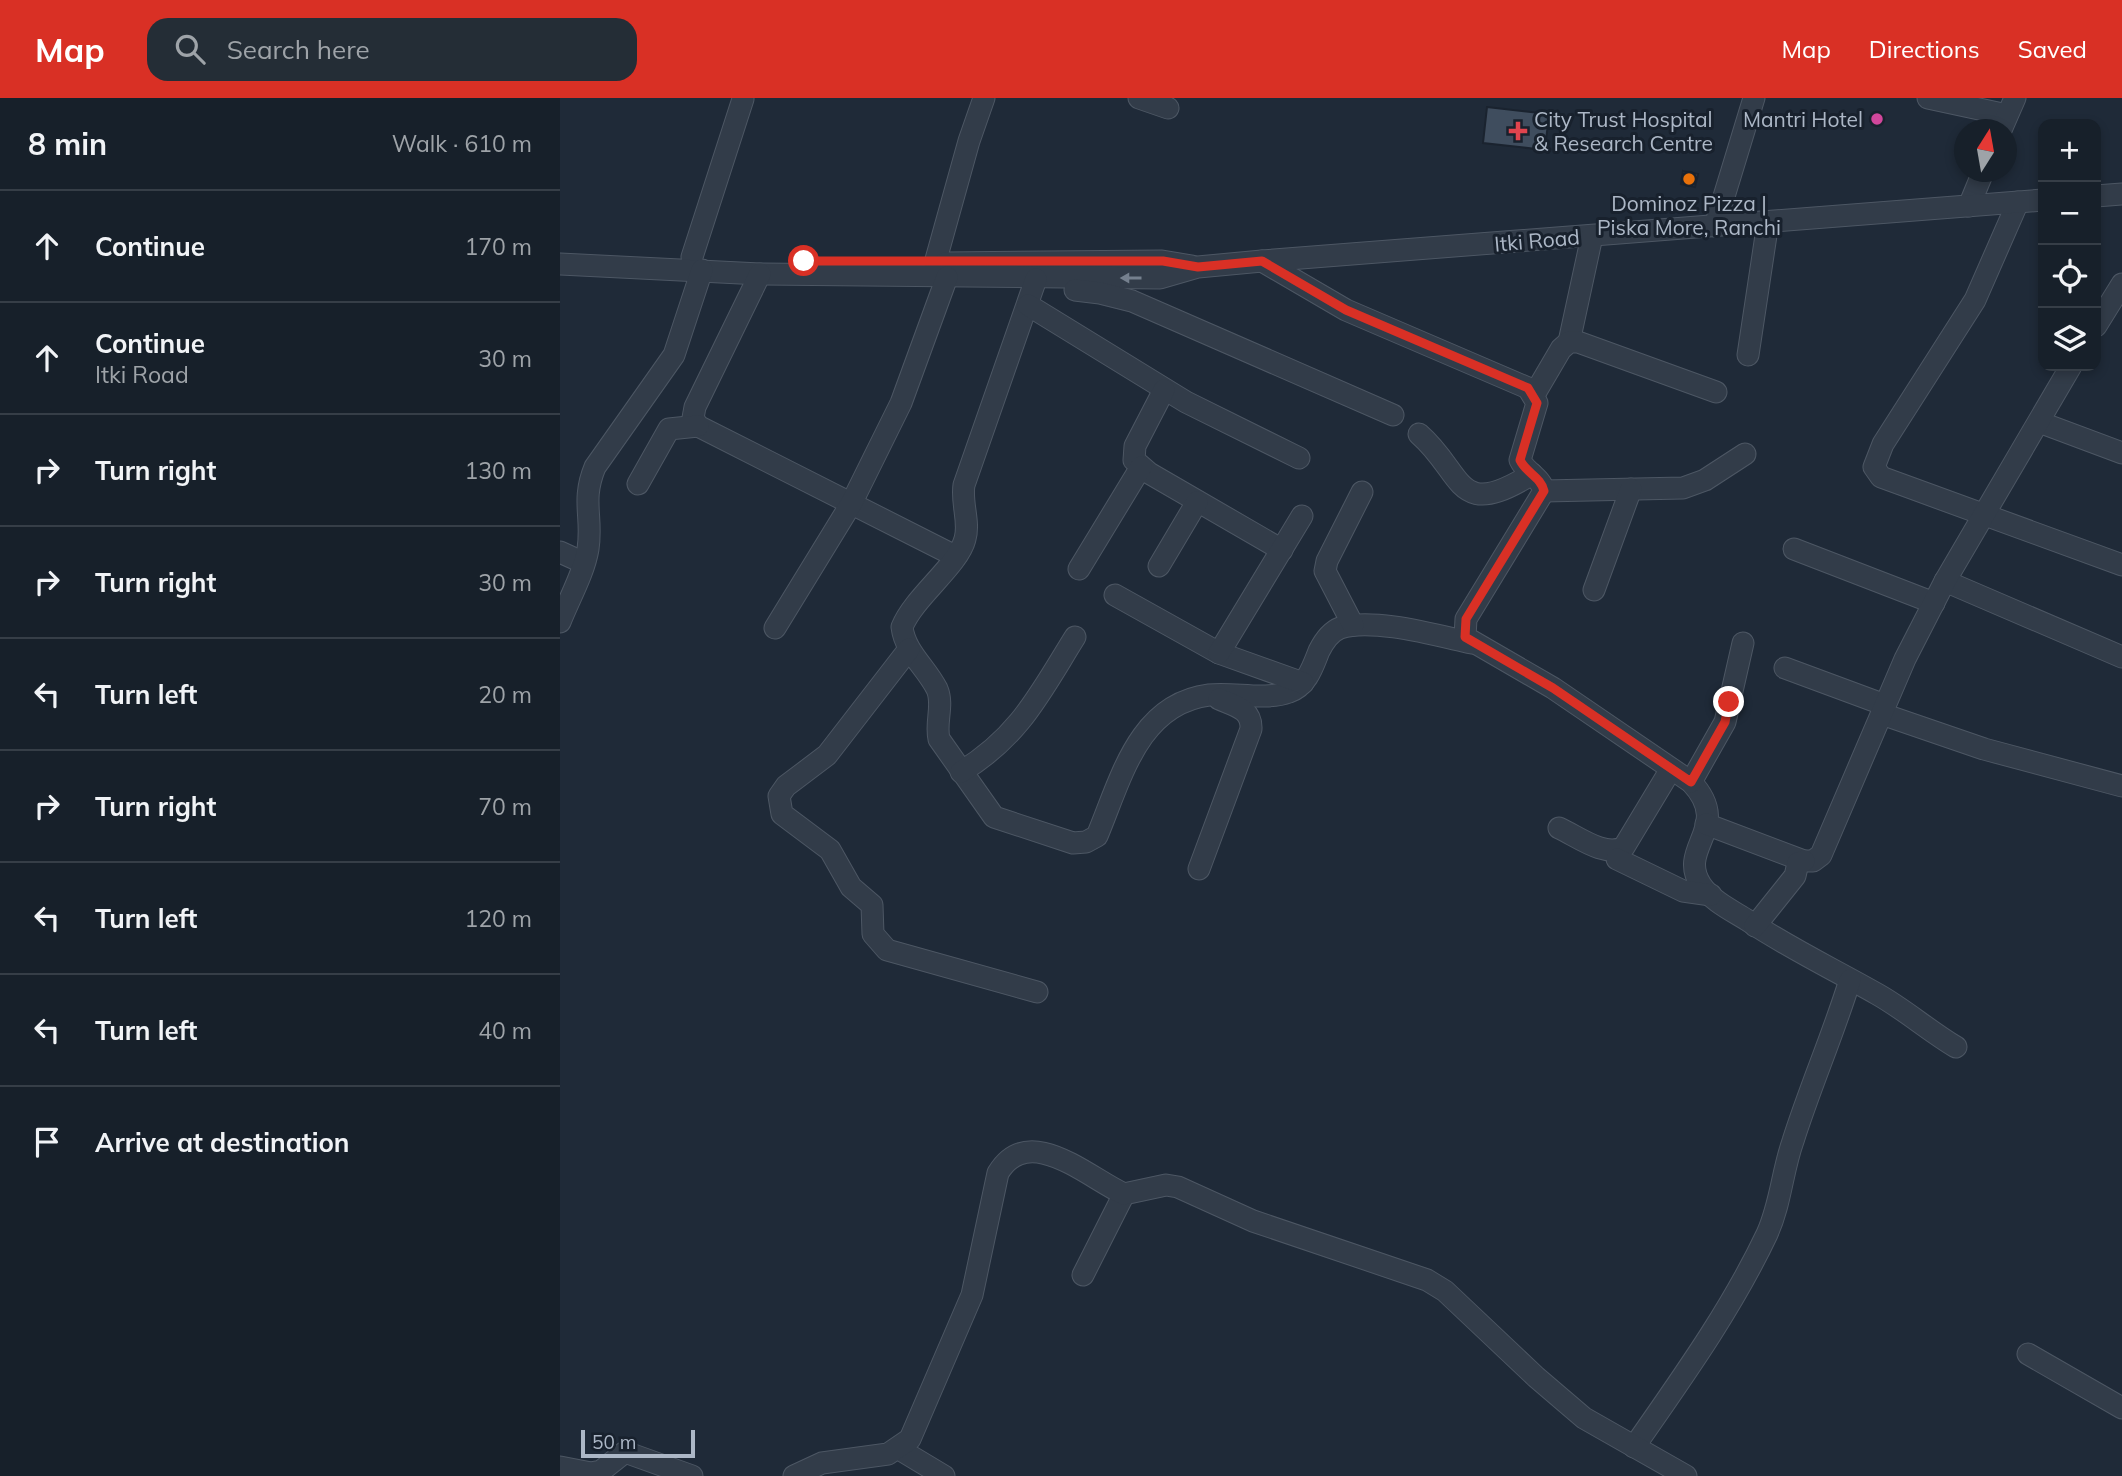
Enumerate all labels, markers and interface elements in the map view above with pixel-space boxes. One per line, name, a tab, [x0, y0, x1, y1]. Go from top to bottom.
search box	[147, 18, 637, 81]
text: Map	[35, 29, 105, 70]
icon: search	[171, 30, 209, 68]
text: Search here	[227, 33, 370, 66]
text: Map	[1781, 34, 1831, 64]
text: Directions	[1869, 34, 1980, 64]
text: Saved	[2018, 34, 2087, 64]
place label: City Trust Hospital & Research Centre	[1534, 106, 1713, 156]
place label: Mantri Hotel	[1743, 106, 1863, 132]
marker: Mantri Hotel	[1869, 111, 1885, 127]
north arrow	[1954, 119, 2017, 182]
map controls	[2038, 119, 2101, 371]
button: +	[2038, 119, 2101, 182]
marker: City Trust Hospital & Research Centre	[1508, 121, 1528, 141]
text: 8 min	[28, 125, 107, 163]
text: Walk · 610 m	[392, 129, 532, 158]
marker: Dominoz Pizza | Piska More, Ranchi	[1681, 171, 1697, 187]
button: −	[2038, 182, 2101, 245]
place label: Dominoz Pizza | Piska More, Ranchi	[1597, 190, 1781, 240]
street label: Itki Road	[1493, 223, 1581, 257]
icon: ahead	[28, 227, 66, 265]
text: Continue	[95, 230, 205, 263]
text: 170 m	[464, 232, 532, 261]
route start	[788, 245, 819, 276]
button: locate	[2038, 245, 2101, 308]
one-way arrow	[1120, 272, 1142, 284]
button: layers	[2038, 308, 2101, 371]
text: Continue	[95, 327, 205, 360]
icon: ahead	[28, 339, 66, 377]
text: 30 m	[478, 344, 532, 373]
text: Itki Road	[95, 360, 189, 389]
icon: right	[28, 451, 66, 489]
text: Turn right	[95, 454, 216, 487]
text: 130 m	[464, 456, 532, 485]
icon: right	[28, 563, 66, 601]
text: Turn right	[95, 566, 216, 599]
text: 30 m	[478, 568, 532, 597]
icon: left	[28, 675, 66, 713]
text: Turn left	[95, 678, 197, 711]
text: 20 m	[478, 680, 532, 709]
route end	[1713, 686, 1744, 717]
icon: right	[28, 787, 66, 825]
text: Turn right	[95, 790, 216, 823]
text: 70 m	[478, 792, 532, 821]
icon: left	[28, 899, 66, 937]
text: Turn left	[95, 902, 197, 935]
text: 120 m	[464, 904, 532, 933]
icon: left	[28, 1011, 66, 1049]
text: Turn left	[95, 1014, 197, 1047]
text: 40 m	[478, 1016, 532, 1045]
icon: arrive	[28, 1123, 66, 1161]
text: Arrive at destination	[95, 1126, 350, 1159]
scale bar	[581, 1427, 695, 1459]
text: 50 m	[592, 1430, 636, 1454]

